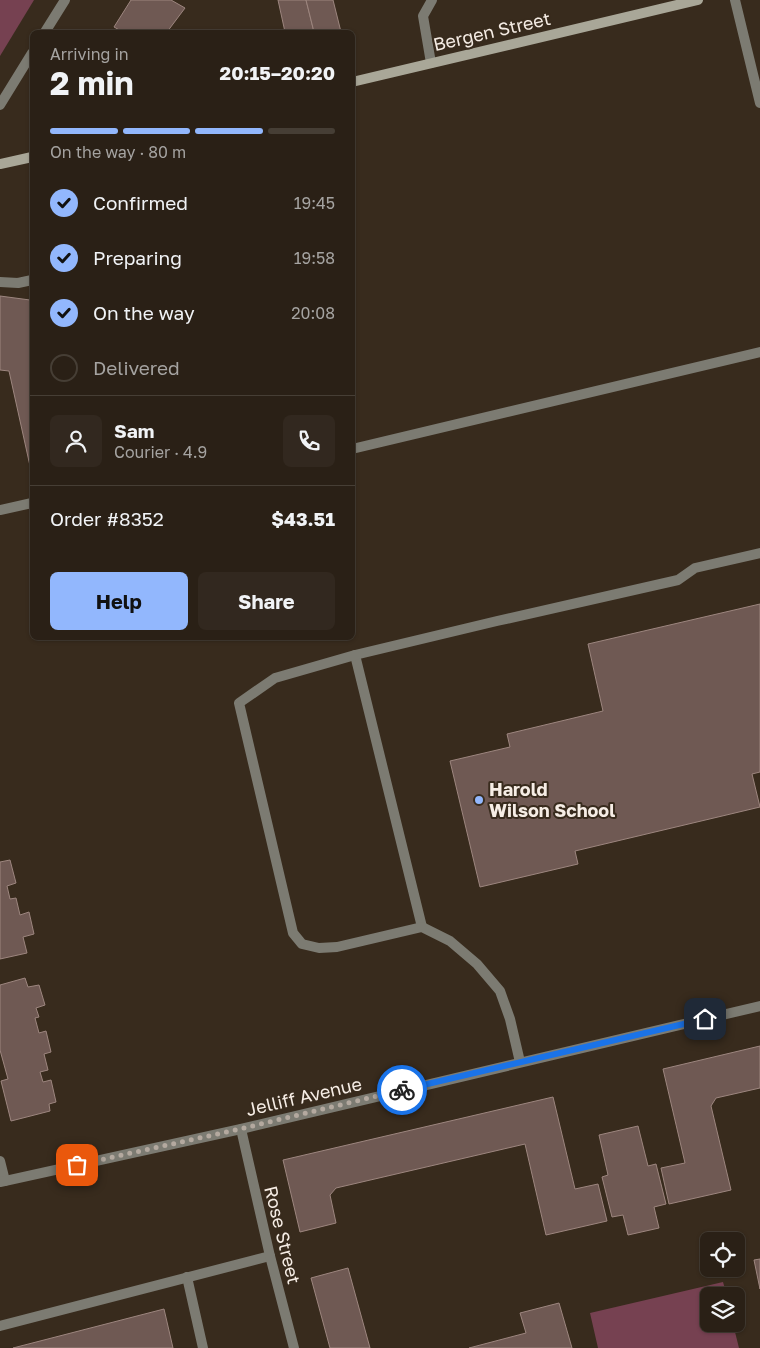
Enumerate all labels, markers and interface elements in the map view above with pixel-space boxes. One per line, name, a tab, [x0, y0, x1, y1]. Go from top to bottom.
street label: Bergen Street	[431, 7, 553, 55]
text: Arriving in	[50, 44, 129, 64]
text: 20:15–20:20	[220, 61, 335, 84]
text: 2 min	[50, 64, 134, 102]
text: On the way · 80 m	[50, 142, 186, 162]
icon: check	[50, 189, 78, 217]
text: Confirmed	[93, 191, 188, 214]
text: 19:45	[294, 193, 335, 213]
icon: check	[50, 244, 78, 272]
text: Preparing	[93, 246, 182, 269]
text: 19:58	[294, 248, 335, 268]
icon: check	[50, 299, 78, 327]
text: On the way	[93, 301, 195, 324]
text: 20:08	[291, 303, 335, 323]
text: Delivered	[93, 356, 180, 379]
button: person	[50, 415, 102, 467]
button: phone	[283, 415, 335, 467]
text: Sam	[114, 419, 154, 442]
text: Courier · 4.9	[114, 442, 207, 462]
text: Order #8352	[50, 507, 164, 530]
text: $43.51	[271, 507, 335, 530]
button: Help	[50, 572, 188, 630]
button: Share	[198, 572, 335, 630]
place label: Harold Wilson School	[489, 778, 615, 821]
marker: Harold Wilson School	[473, 794, 485, 806]
pin	[684, 998, 726, 1040]
icon: home	[691, 1005, 719, 1033]
courier	[377, 1065, 427, 1115]
street label: Jelliff Avenue	[244, 1072, 364, 1120]
icon: bike	[388, 1076, 416, 1104]
pin	[56, 1144, 98, 1186]
icon: bag	[63, 1151, 91, 1179]
street label: Rose Street	[260, 1183, 306, 1286]
map controls	[700, 1232, 745, 1332]
button: locate	[700, 1232, 745, 1277]
button: layers	[700, 1287, 745, 1332]

